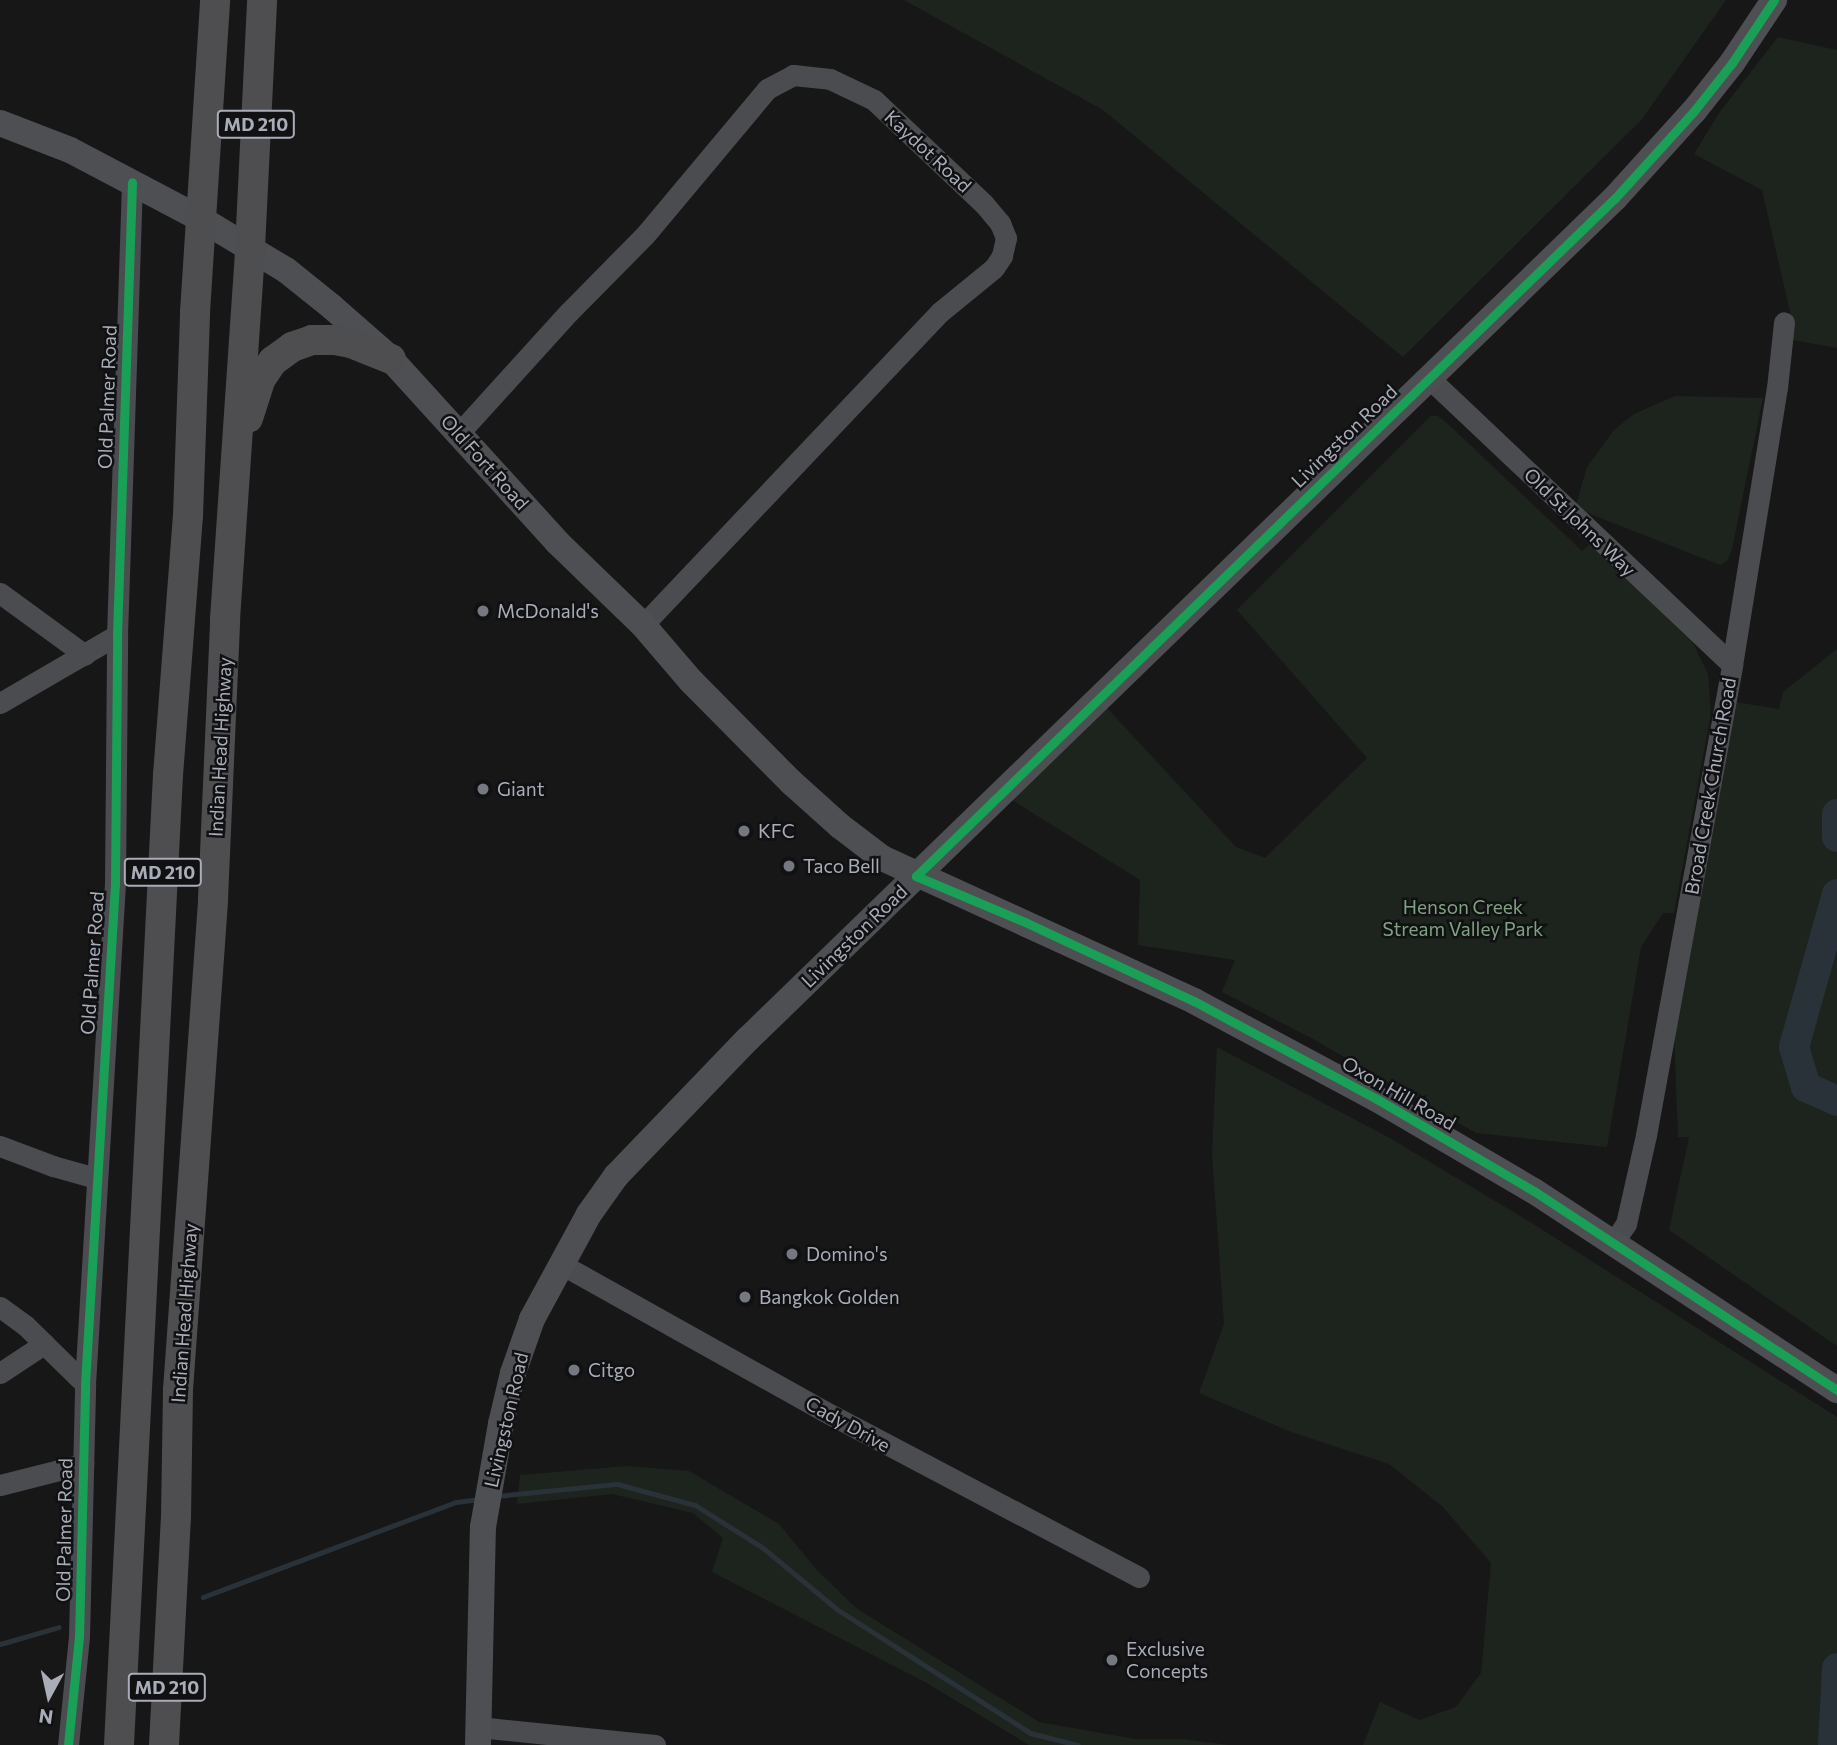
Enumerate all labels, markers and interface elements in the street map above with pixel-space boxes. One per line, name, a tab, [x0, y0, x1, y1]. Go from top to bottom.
street label: Kaydot Road	[880, 105, 976, 197]
road number: MD 210	[216, 110, 296, 139]
street label: Old Palmer Road	[93, 325, 121, 469]
street label: Livingston Road	[1286, 380, 1402, 492]
street label: Old Fort Road	[436, 410, 534, 514]
street label: Old St Johns Way	[1519, 463, 1641, 581]
place label: McDonald's	[497, 600, 599, 622]
marker: McDonald's	[475, 603, 491, 619]
street label: Indian Head Highway	[204, 657, 236, 837]
street label: Broad Creek Church Road	[1680, 676, 1740, 896]
place label: Giant	[497, 778, 544, 800]
marker: Giant	[475, 781, 491, 797]
place label: KFC	[758, 820, 795, 842]
marker: KFC	[736, 823, 752, 839]
place label: Taco Bell	[803, 855, 880, 877]
road number: MD 210	[123, 858, 203, 886]
marker: Taco Bell	[781, 858, 797, 874]
street label: Livingston Road	[796, 880, 912, 992]
street label: Old Palmer Road	[76, 890, 108, 1036]
park label: Henson Creek Stream Valley Park	[1383, 896, 1543, 940]
street label: Oxon Hill Road	[1338, 1051, 1460, 1135]
street label: Indian Head Highway	[166, 1222, 202, 1404]
place label: Domino's	[806, 1243, 888, 1265]
marker: Domino's	[784, 1246, 800, 1262]
place label: Bangkok Golden	[759, 1286, 900, 1308]
marker: Bangkok Golden	[737, 1289, 753, 1305]
street label: Livingston Road	[479, 1350, 533, 1490]
place label: Citgo	[588, 1359, 635, 1381]
marker: Citgo	[566, 1362, 582, 1378]
street label: Cady Drive	[802, 1391, 894, 1457]
street label: Old Palmer Road	[51, 1458, 77, 1602]
place label: Exclusive Concepts	[1126, 1638, 1208, 1682]
marker: Exclusive Concepts	[1104, 1652, 1120, 1668]
north arrow	[14, 1661, 84, 1731]
road number: MD 210	[127, 1672, 207, 1702]
text: N	[37, 1705, 55, 1730]

